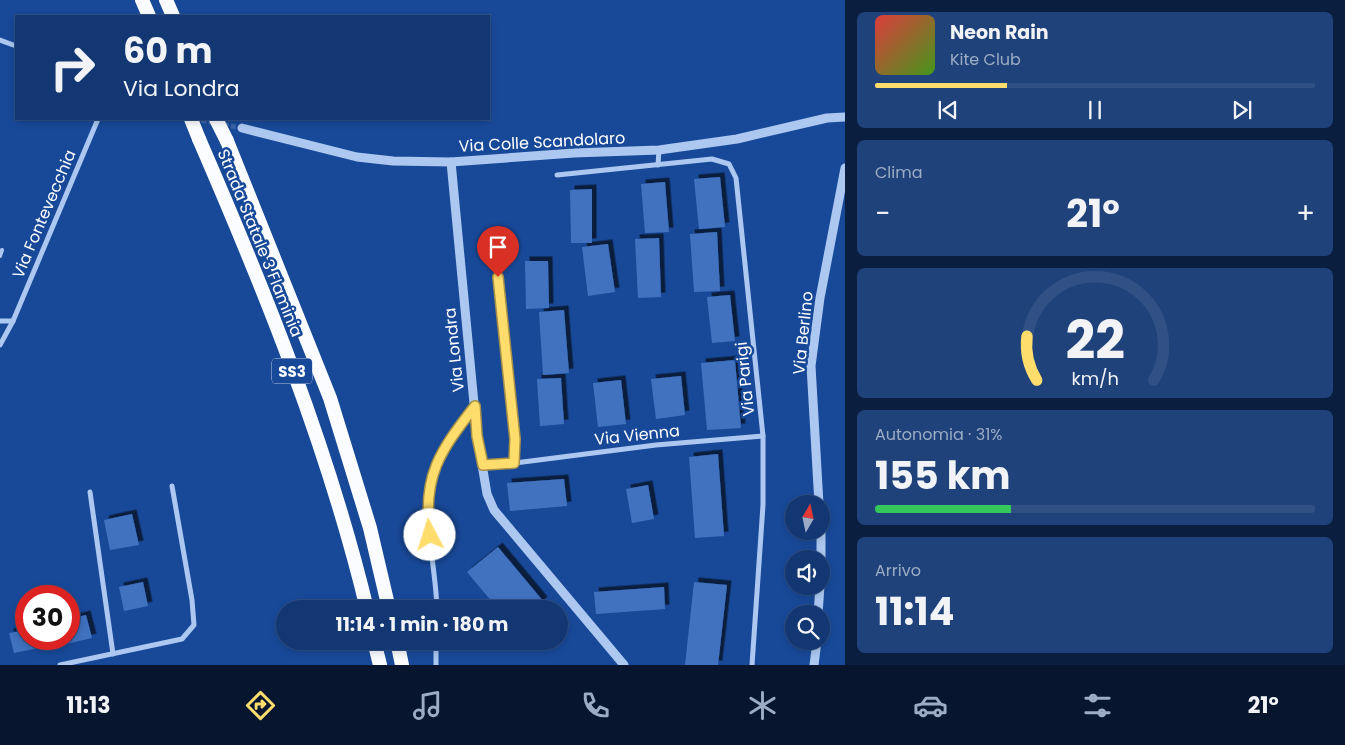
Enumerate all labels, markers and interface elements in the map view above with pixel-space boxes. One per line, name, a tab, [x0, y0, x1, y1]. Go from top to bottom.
text: Neon Rain	[950, 19, 1049, 46]
text: 60 m	[123, 26, 213, 75]
icon: right	[40, 35, 105, 100]
text: Kite Club	[950, 48, 1021, 71]
text: Via Londra	[123, 73, 240, 104]
icon: previous	[934, 96, 962, 124]
icon: pause	[1081, 96, 1109, 124]
icon: next	[1228, 96, 1256, 124]
street label: Via Colle Scandolaro	[458, 126, 626, 158]
street label: Via Fontevecchia	[7, 146, 81, 282]
street label: Strada Statale 3 Flaminia	[212, 146, 308, 340]
text: Clima	[875, 161, 923, 184]
text: 21°	[1066, 187, 1120, 240]
text: −	[875, 194, 890, 233]
text: +	[1296, 194, 1315, 233]
pin	[477, 226, 519, 277]
icon: arrive	[484, 233, 512, 261]
street label: Via Berlino	[787, 290, 819, 376]
text: 22	[1065, 304, 1125, 377]
street label: Via Londra	[438, 307, 470, 393]
street label: Via Parigi	[730, 341, 760, 417]
road number: SS3	[272, 358, 312, 384]
text: km/h	[1071, 366, 1119, 391]
street label: Via Vienna	[593, 419, 681, 451]
text: Autonomia · 31%	[875, 423, 1002, 446]
text: 155 km	[875, 449, 1010, 502]
north arrow	[785, 495, 830, 540]
map controls	[785, 495, 830, 650]
position arrow	[403, 508, 455, 560]
button: sound	[785, 550, 830, 595]
text: Arrivo	[875, 559, 921, 582]
speed limit sign: 30	[15, 585, 80, 650]
text: 11:14	[875, 585, 954, 638]
button: search	[785, 605, 830, 650]
text: 11:14 · 1 min · 180 m	[336, 611, 508, 638]
icon: directions	[243, 688, 278, 723]
icon: music	[410, 688, 445, 723]
icon: phone	[578, 688, 613, 723]
icon: climate	[745, 688, 780, 723]
icon: car	[913, 688, 948, 723]
icon: filters	[1080, 688, 1115, 723]
text: 11:13	[66, 690, 111, 721]
text: 21°	[1248, 690, 1279, 721]

